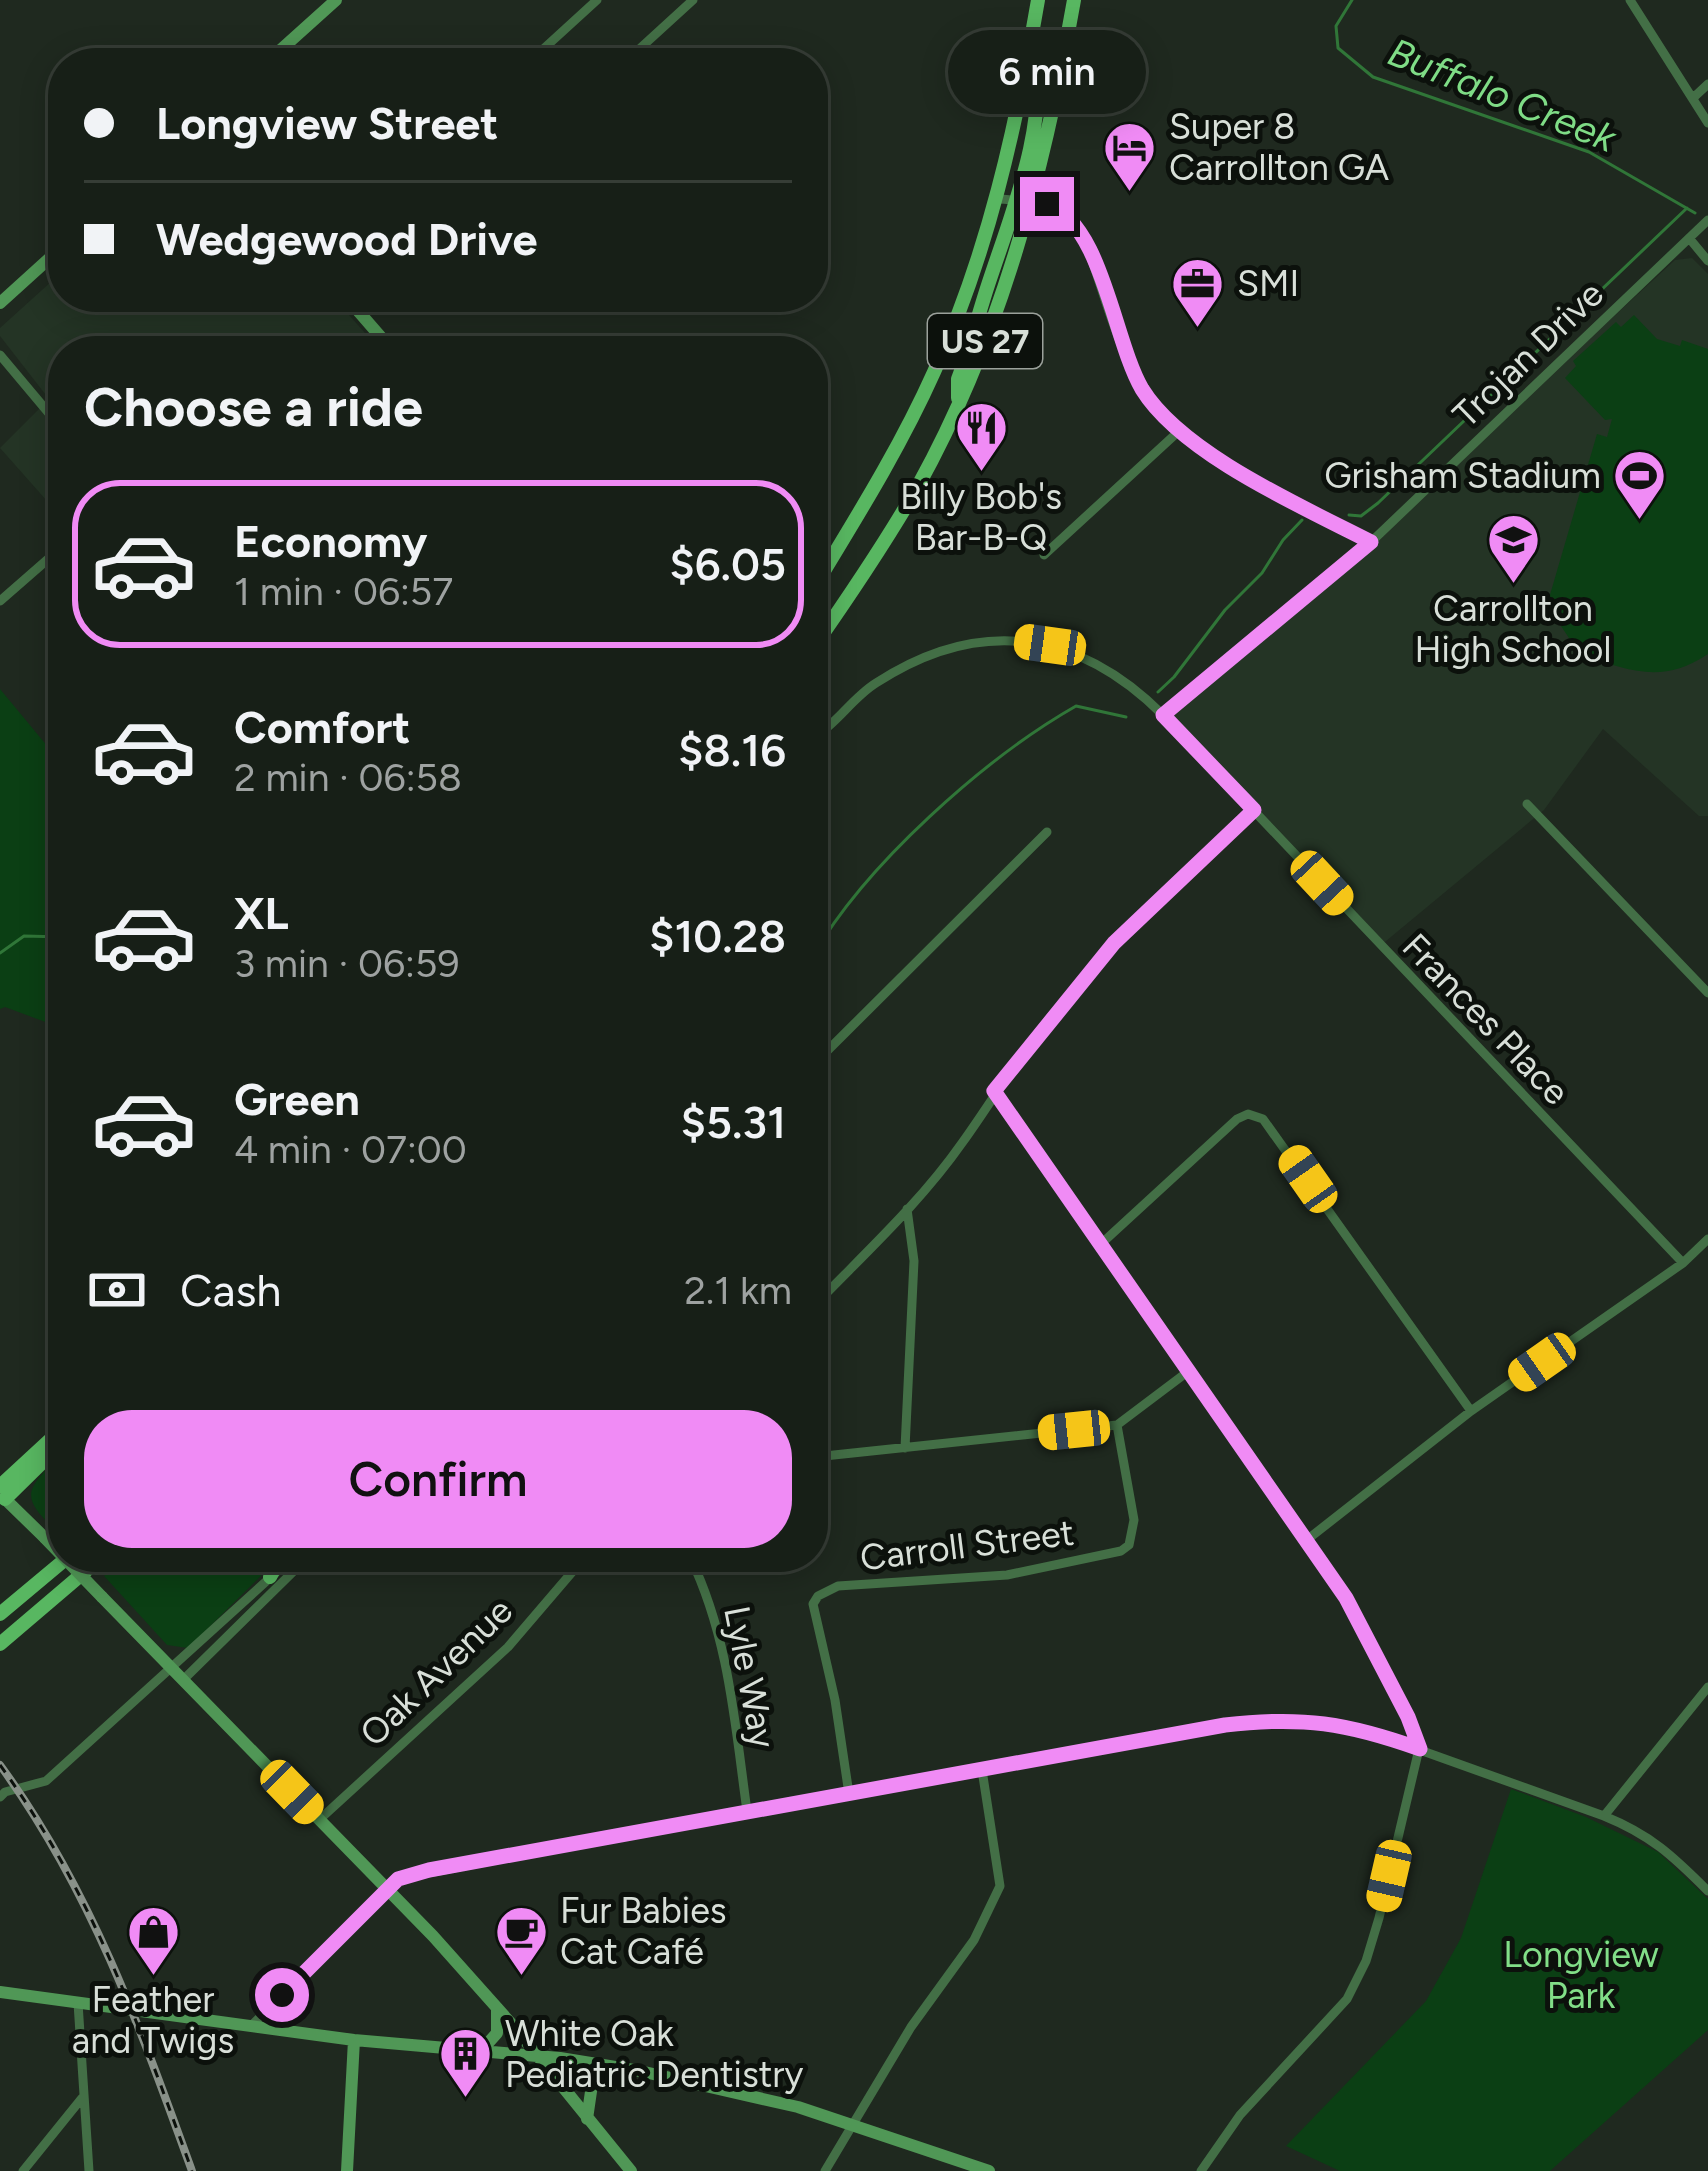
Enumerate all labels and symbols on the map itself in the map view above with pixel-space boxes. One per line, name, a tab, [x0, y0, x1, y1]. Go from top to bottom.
water label: Buffalo Creek	[1381, 28, 1624, 162]
callout: 6 min	[948, 30, 1146, 114]
place label: Super 8 Carrollton GA	[1169, 105, 1390, 189]
hotel icon: Super 8 Carrollton GA	[1102, 119, 1158, 193]
route end	[1020, 177, 1074, 231]
office icon: SMI	[1170, 255, 1226, 329]
place label: SMI	[1237, 262, 1299, 305]
street label: Trojan Drive	[1444, 272, 1612, 436]
road number: US 27	[928, 314, 1042, 368]
restaurant icon: Billy Bob's Bar-B-Q	[953, 400, 1009, 474]
sports icon: Grisham Stadium	[1612, 447, 1668, 521]
place label: Grisham Stadium	[1324, 454, 1601, 497]
place label: Billy Bob's Bar-B-Q	[900, 475, 1062, 559]
school or university icon: Carrollton High School	[1485, 512, 1541, 586]
place label: Carrollton High School	[1415, 587, 1611, 671]
car	[1012, 622, 1088, 668]
car	[1284, 844, 1360, 922]
street label: Frances Place	[1394, 925, 1578, 1113]
car	[1273, 1139, 1343, 1219]
car	[1502, 1327, 1582, 1397]
car	[1036, 1408, 1112, 1452]
street label: Carroll Street	[858, 1511, 1076, 1579]
street label: Oak Avenue	[351, 1589, 521, 1755]
street label: Lyle Way	[715, 1602, 785, 1752]
car	[254, 1754, 330, 1830]
car	[1363, 1837, 1415, 1915]
place label: Fur Babies Cat Café	[560, 1889, 727, 1973]
shop icon: Feather and Twigs	[125, 1903, 181, 1977]
cafe icon: Fur Babies Cat Café	[493, 1903, 549, 1977]
park label: Longview Park	[1503, 1933, 1659, 2017]
route start	[255, 1968, 309, 2022]
place label: Feather and Twigs	[72, 1978, 234, 2062]
place label: White Oak Pediatric Dentistry	[505, 2012, 803, 2096]
building icon: White Oak Pediatric Dentistry	[438, 2026, 494, 2100]

